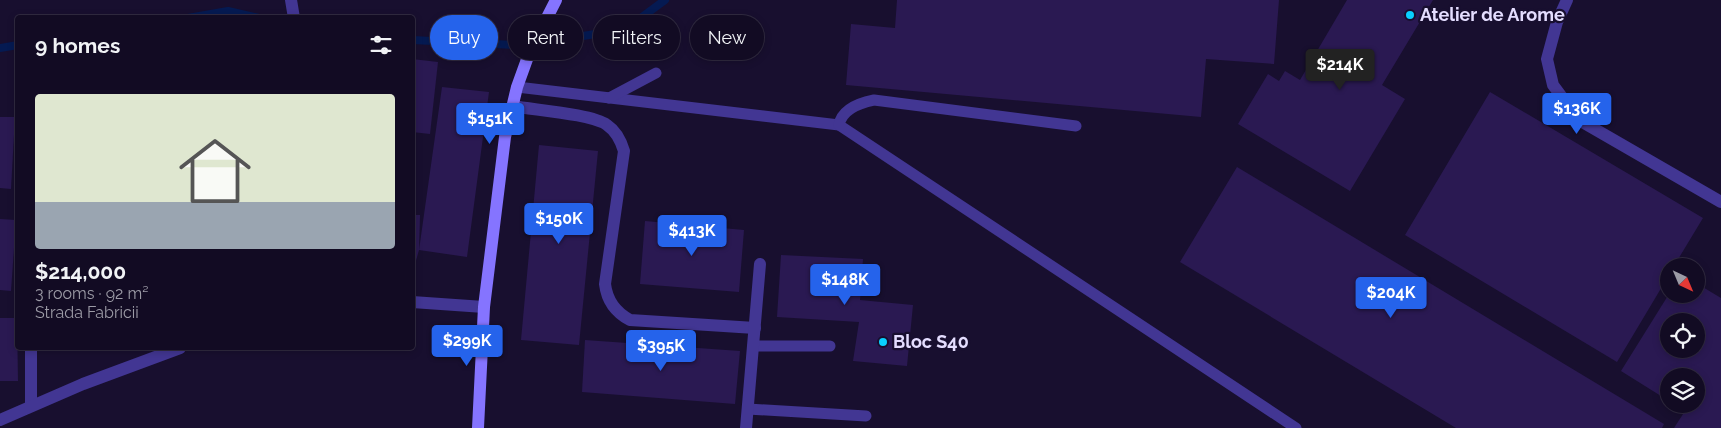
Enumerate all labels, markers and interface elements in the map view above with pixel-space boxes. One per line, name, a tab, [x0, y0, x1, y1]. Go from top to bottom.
place label: Atelier de Arome	[1420, 4, 1565, 25]
marker: Atelier de Arome	[1404, 9, 1416, 21]
chip: Buy	[430, 15, 498, 60]
chip: Rent	[508, 15, 583, 60]
chip: Filters	[593, 15, 680, 60]
chip: New	[690, 15, 764, 60]
icon: filters	[367, 31, 395, 59]
text: 9 homes	[35, 33, 120, 58]
pin: $214K	[1305, 48, 1375, 91]
text: $214K	[1317, 55, 1363, 74]
pin: $136K	[1542, 92, 1612, 135]
text: $136K	[1553, 99, 1601, 118]
pin: $151K	[455, 102, 525, 145]
text: $151K	[467, 109, 513, 128]
icon: home	[170, 126, 260, 216]
pin: $150K	[524, 202, 594, 245]
text: $150K	[535, 209, 583, 228]
pin: $413K	[657, 214, 727, 257]
text: $413K	[669, 221, 715, 240]
north arrow	[1660, 258, 1705, 302]
map controls	[1660, 258, 1705, 413]
text: $214,000	[35, 259, 126, 284]
pin: $148K	[810, 264, 880, 306]
text: $148K	[821, 270, 869, 289]
pin: $204K	[1356, 276, 1426, 319]
text: $204K	[1367, 283, 1415, 302]
text: 3 rooms · 92 m²	[35, 284, 148, 303]
text: Strada Fabricii	[35, 303, 139, 322]
button: locate	[1660, 313, 1705, 358]
pin: $299K	[432, 324, 502, 367]
pin: $395K	[626, 330, 696, 372]
text: $299K	[443, 331, 491, 350]
place label: Bloc S40	[893, 331, 969, 352]
text: $395K	[637, 336, 685, 355]
marker: Bloc S40	[877, 336, 889, 348]
button: layers	[1660, 368, 1705, 413]

